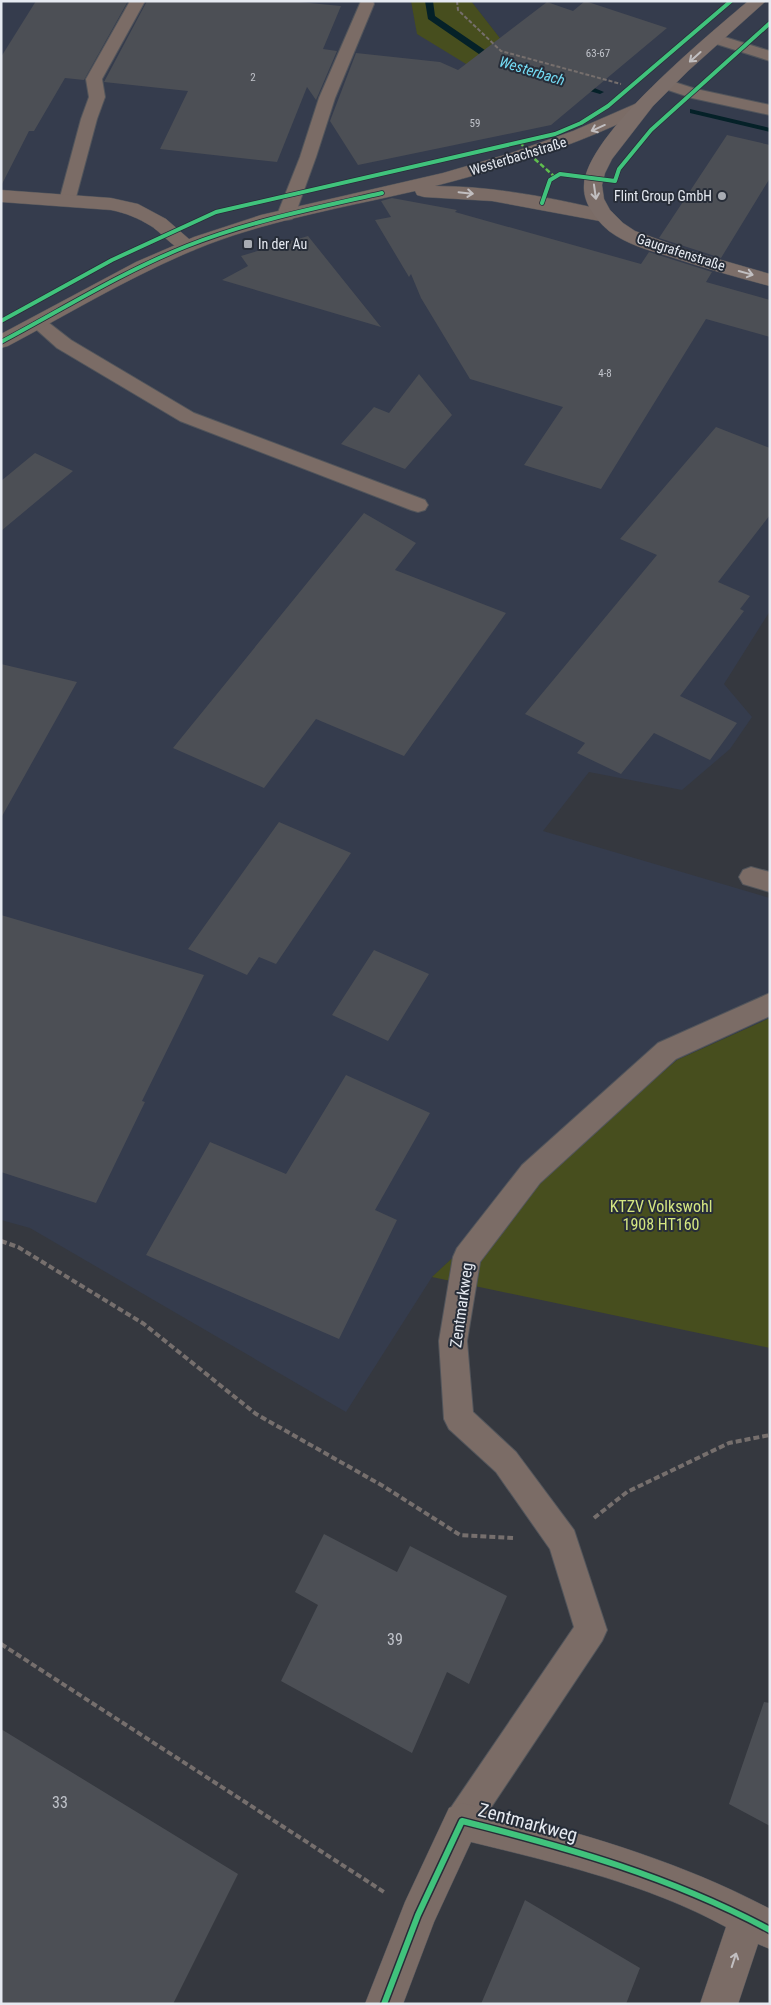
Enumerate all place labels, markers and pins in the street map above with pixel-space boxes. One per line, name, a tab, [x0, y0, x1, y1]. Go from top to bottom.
place label: Flint Group GmbH	[614, 188, 712, 204]
marker: Flint Group GmbH	[716, 190, 728, 202]
place label: In der Au	[258, 236, 307, 252]
marker: In der Au	[242, 238, 254, 250]

